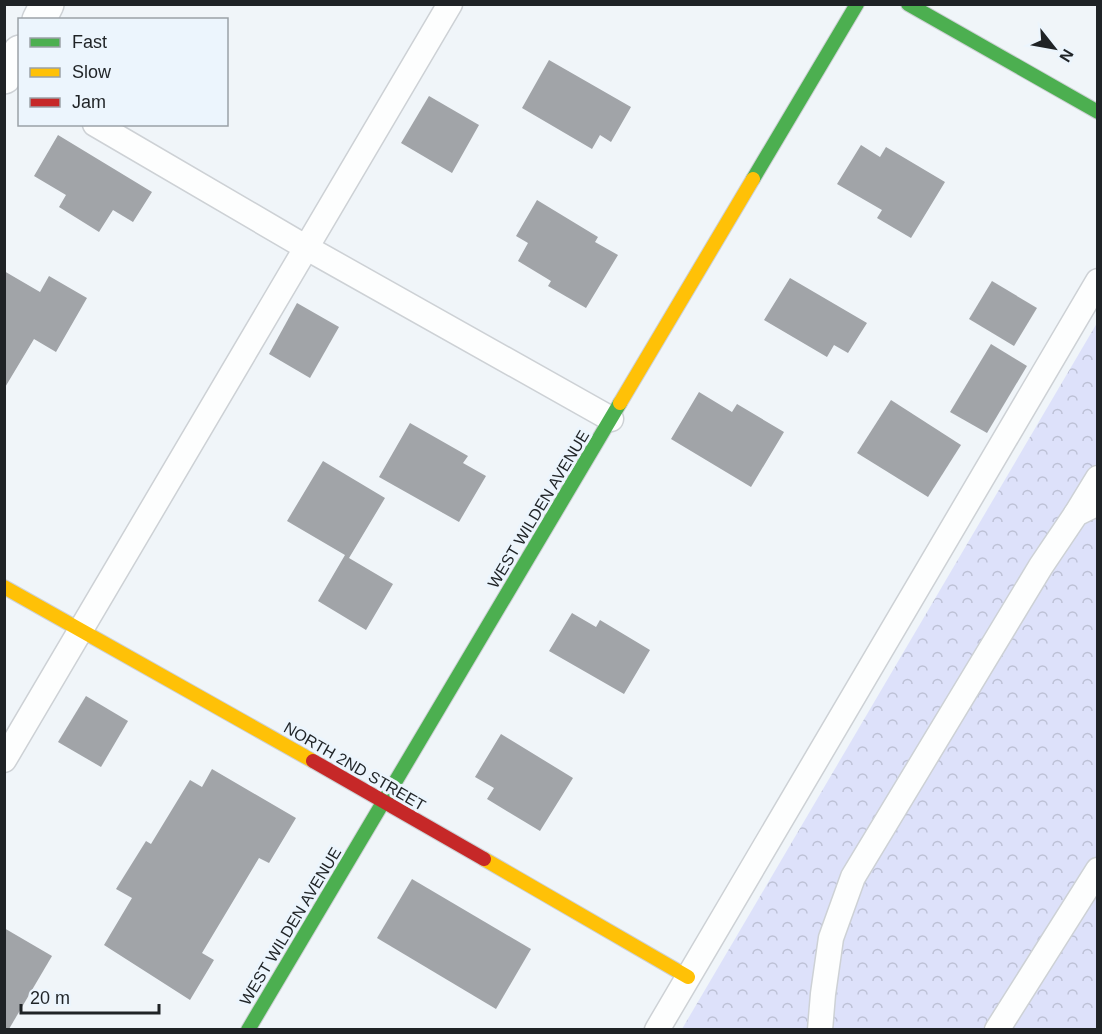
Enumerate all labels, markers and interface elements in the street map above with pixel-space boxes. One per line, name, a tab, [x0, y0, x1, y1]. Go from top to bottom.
legend	[18, 18, 228, 126]
north arrow	[1024, 18, 1084, 78]
text: Fast	[72, 32, 107, 52]
text: N	[1056, 46, 1077, 65]
text: Slow	[72, 62, 112, 82]
text: Jam	[72, 92, 106, 112]
street label: WEST WILDEN AVENUE	[485, 427, 592, 591]
street label: NORTH 2ND STREET	[281, 719, 429, 814]
street label: WEST WILDEN AVENUE	[237, 844, 344, 1008]
scale bar	[21, 977, 159, 1015]
text: 20 m	[30, 988, 70, 1008]

